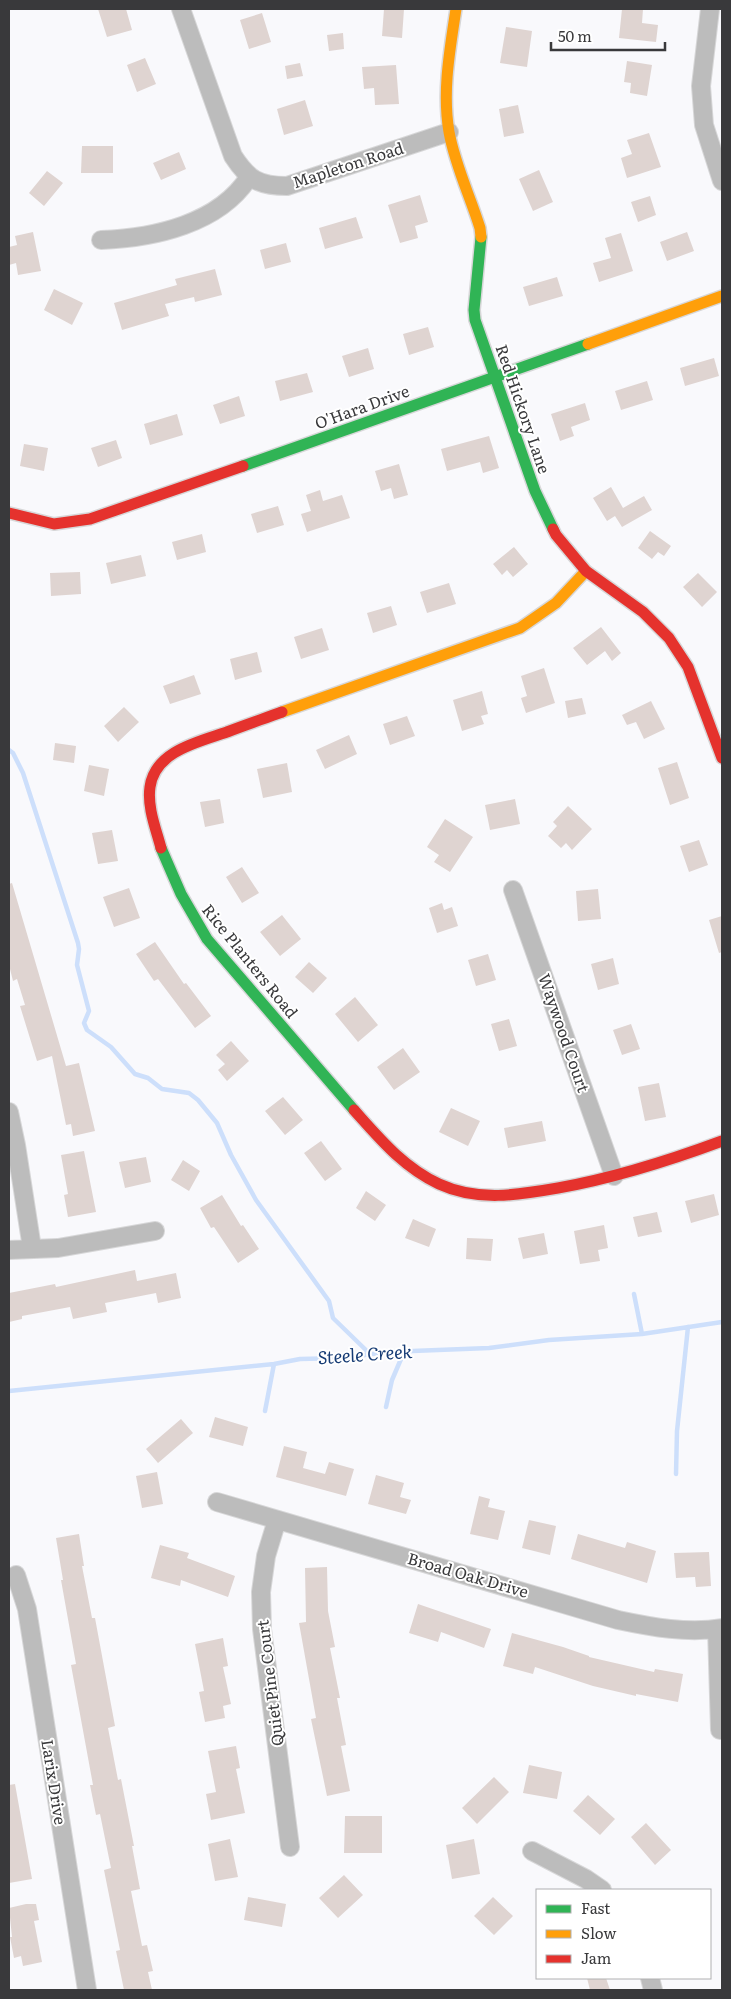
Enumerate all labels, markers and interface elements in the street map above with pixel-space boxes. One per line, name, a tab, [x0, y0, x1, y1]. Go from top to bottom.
scale bar	[551, 20, 665, 52]
text: 50 m	[558, 24, 592, 47]
street label: Mapleton Road	[289, 135, 406, 193]
street label: Red Hickory Lane	[491, 341, 557, 477]
street label: O'Hara Drive	[311, 378, 412, 434]
street label: Rice Planters Road	[197, 898, 305, 1023]
street label: Waywood Court	[533, 970, 597, 1096]
water label: Steele Creek	[317, 1337, 413, 1370]
street label: Broad Oak Drive	[405, 1545, 531, 1603]
street label: Quiet Pine Court	[249, 1618, 289, 1748]
street label: Larix Drive	[36, 1738, 74, 1826]
legend	[536, 1889, 711, 1979]
text: Fast	[581, 1896, 610, 1919]
text: Slow	[581, 1921, 616, 1944]
text: Jam	[581, 1946, 612, 1969]

